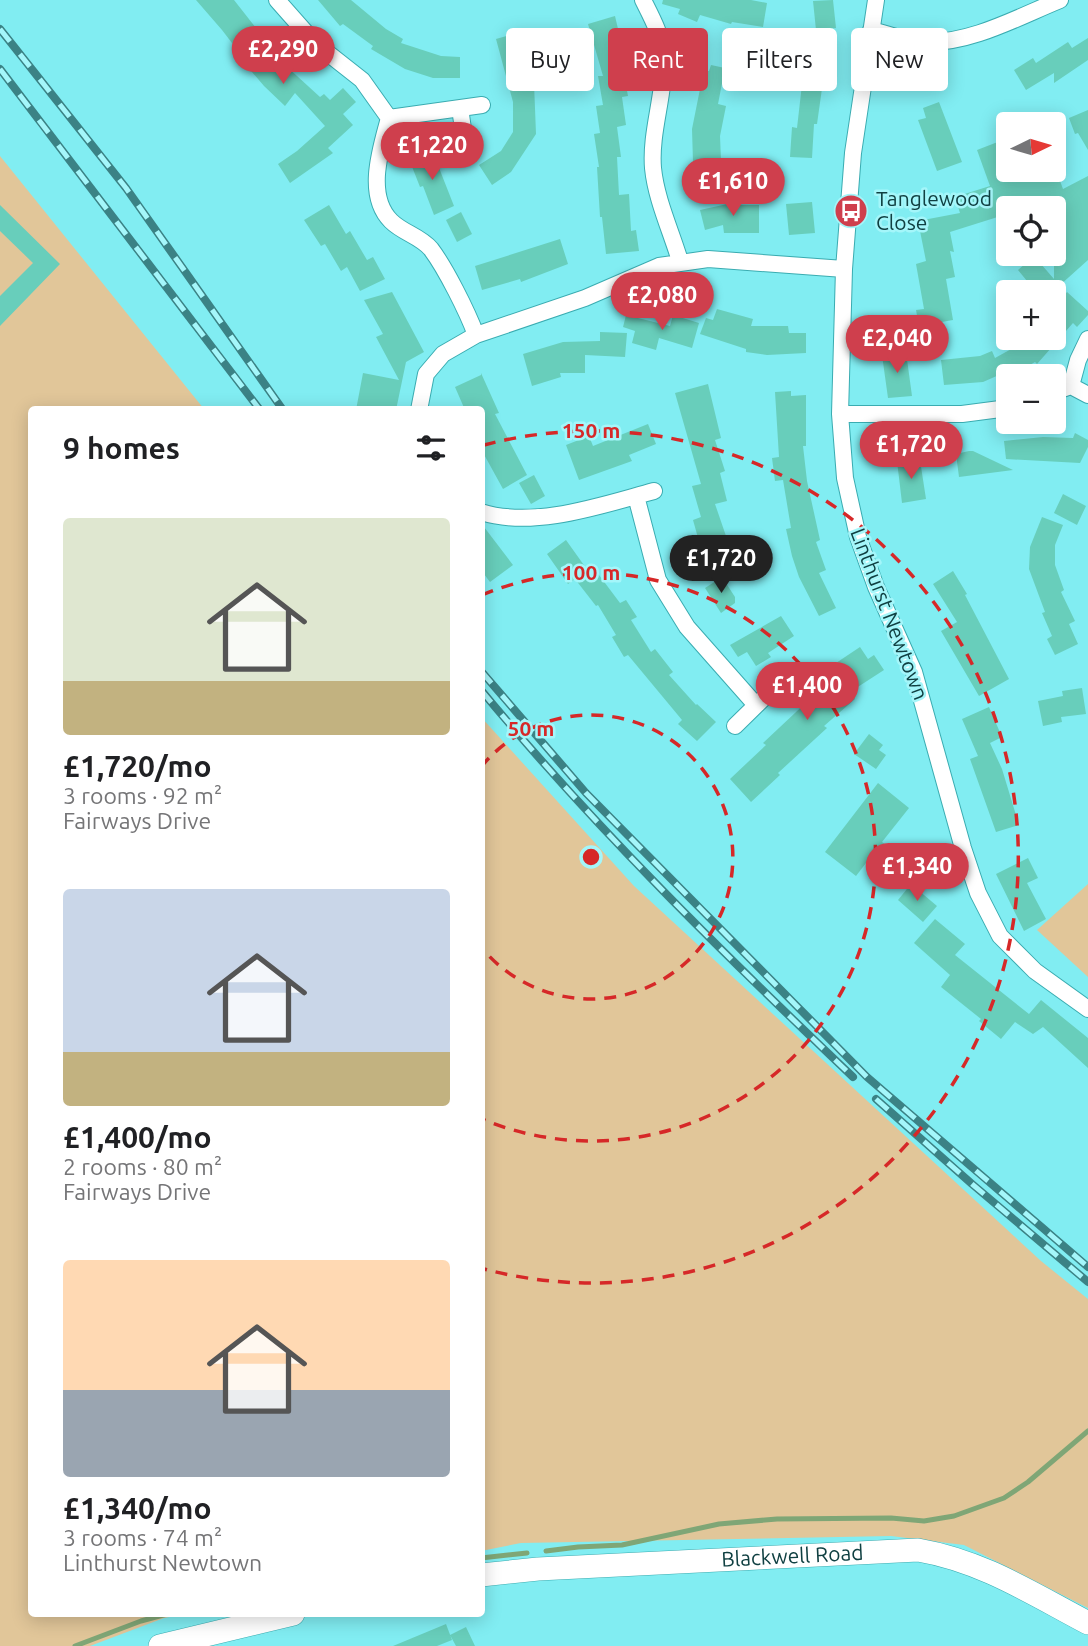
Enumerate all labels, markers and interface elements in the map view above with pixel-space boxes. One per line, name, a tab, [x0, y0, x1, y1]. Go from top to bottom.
pin: £2,290	[226, 27, 340, 86]
chip: Buy	[506, 28, 594, 91]
chip: Rent	[608, 28, 708, 91]
chip: Filters	[722, 28, 837, 91]
chip: New	[851, 28, 948, 91]
text: £2,290	[248, 36, 318, 61]
north arrow	[996, 112, 1066, 182]
map controls	[996, 112, 1066, 434]
pin: £1,220	[375, 122, 489, 182]
text: £1,220	[397, 132, 467, 157]
pin: £1,610	[676, 158, 790, 218]
text: £1,610	[698, 168, 768, 193]
place label: Tanglewood Close	[876, 186, 992, 234]
bus stop icon: Tanglewood Close	[832, 192, 870, 230]
button: locate	[996, 196, 1066, 266]
pin: £2,080	[605, 272, 719, 332]
button: +	[996, 280, 1066, 350]
text: £2,080	[627, 282, 697, 307]
pin: £2,040	[840, 316, 954, 375]
text: £2,040	[862, 325, 932, 350]
button: −	[996, 364, 1066, 434]
text: 150 m	[562, 418, 620, 442]
pin: £1,720	[854, 421, 968, 481]
icon: filters	[412, 429, 450, 467]
text: 9 homes	[63, 431, 180, 465]
text: £1,720	[876, 431, 946, 456]
street label: Linthurst Newtown	[846, 524, 934, 703]
pin: £1,720	[664, 536, 778, 595]
text: £1,720	[686, 545, 756, 570]
text: 100 m	[562, 560, 620, 584]
icon: home	[194, 564, 320, 690]
pin: £1,400	[750, 662, 864, 722]
text: £1,400	[772, 672, 842, 697]
text: 50 m	[508, 716, 554, 740]
text: £1,720/mo	[63, 749, 212, 783]
text: 3 rooms · 92 m²	[63, 783, 222, 808]
text: Fairways Drive	[63, 808, 211, 833]
pin: £1,340	[860, 844, 974, 903]
centre of rings	[579, 845, 603, 869]
text: £1,340	[882, 853, 952, 878]
icon: home	[194, 935, 320, 1061]
text: £1,400/mo	[63, 1120, 212, 1154]
text: 2 rooms · 80 m²	[63, 1154, 222, 1179]
text: Fairways Drive	[63, 1179, 211, 1204]
icon: home	[194, 1306, 320, 1432]
text: £1,340/mo	[63, 1491, 212, 1525]
text: 3 rooms · 74 m²	[63, 1525, 222, 1550]
street label: Blackwell Road	[721, 1540, 864, 1571]
text: Linthurst Newtown	[63, 1550, 262, 1575]

